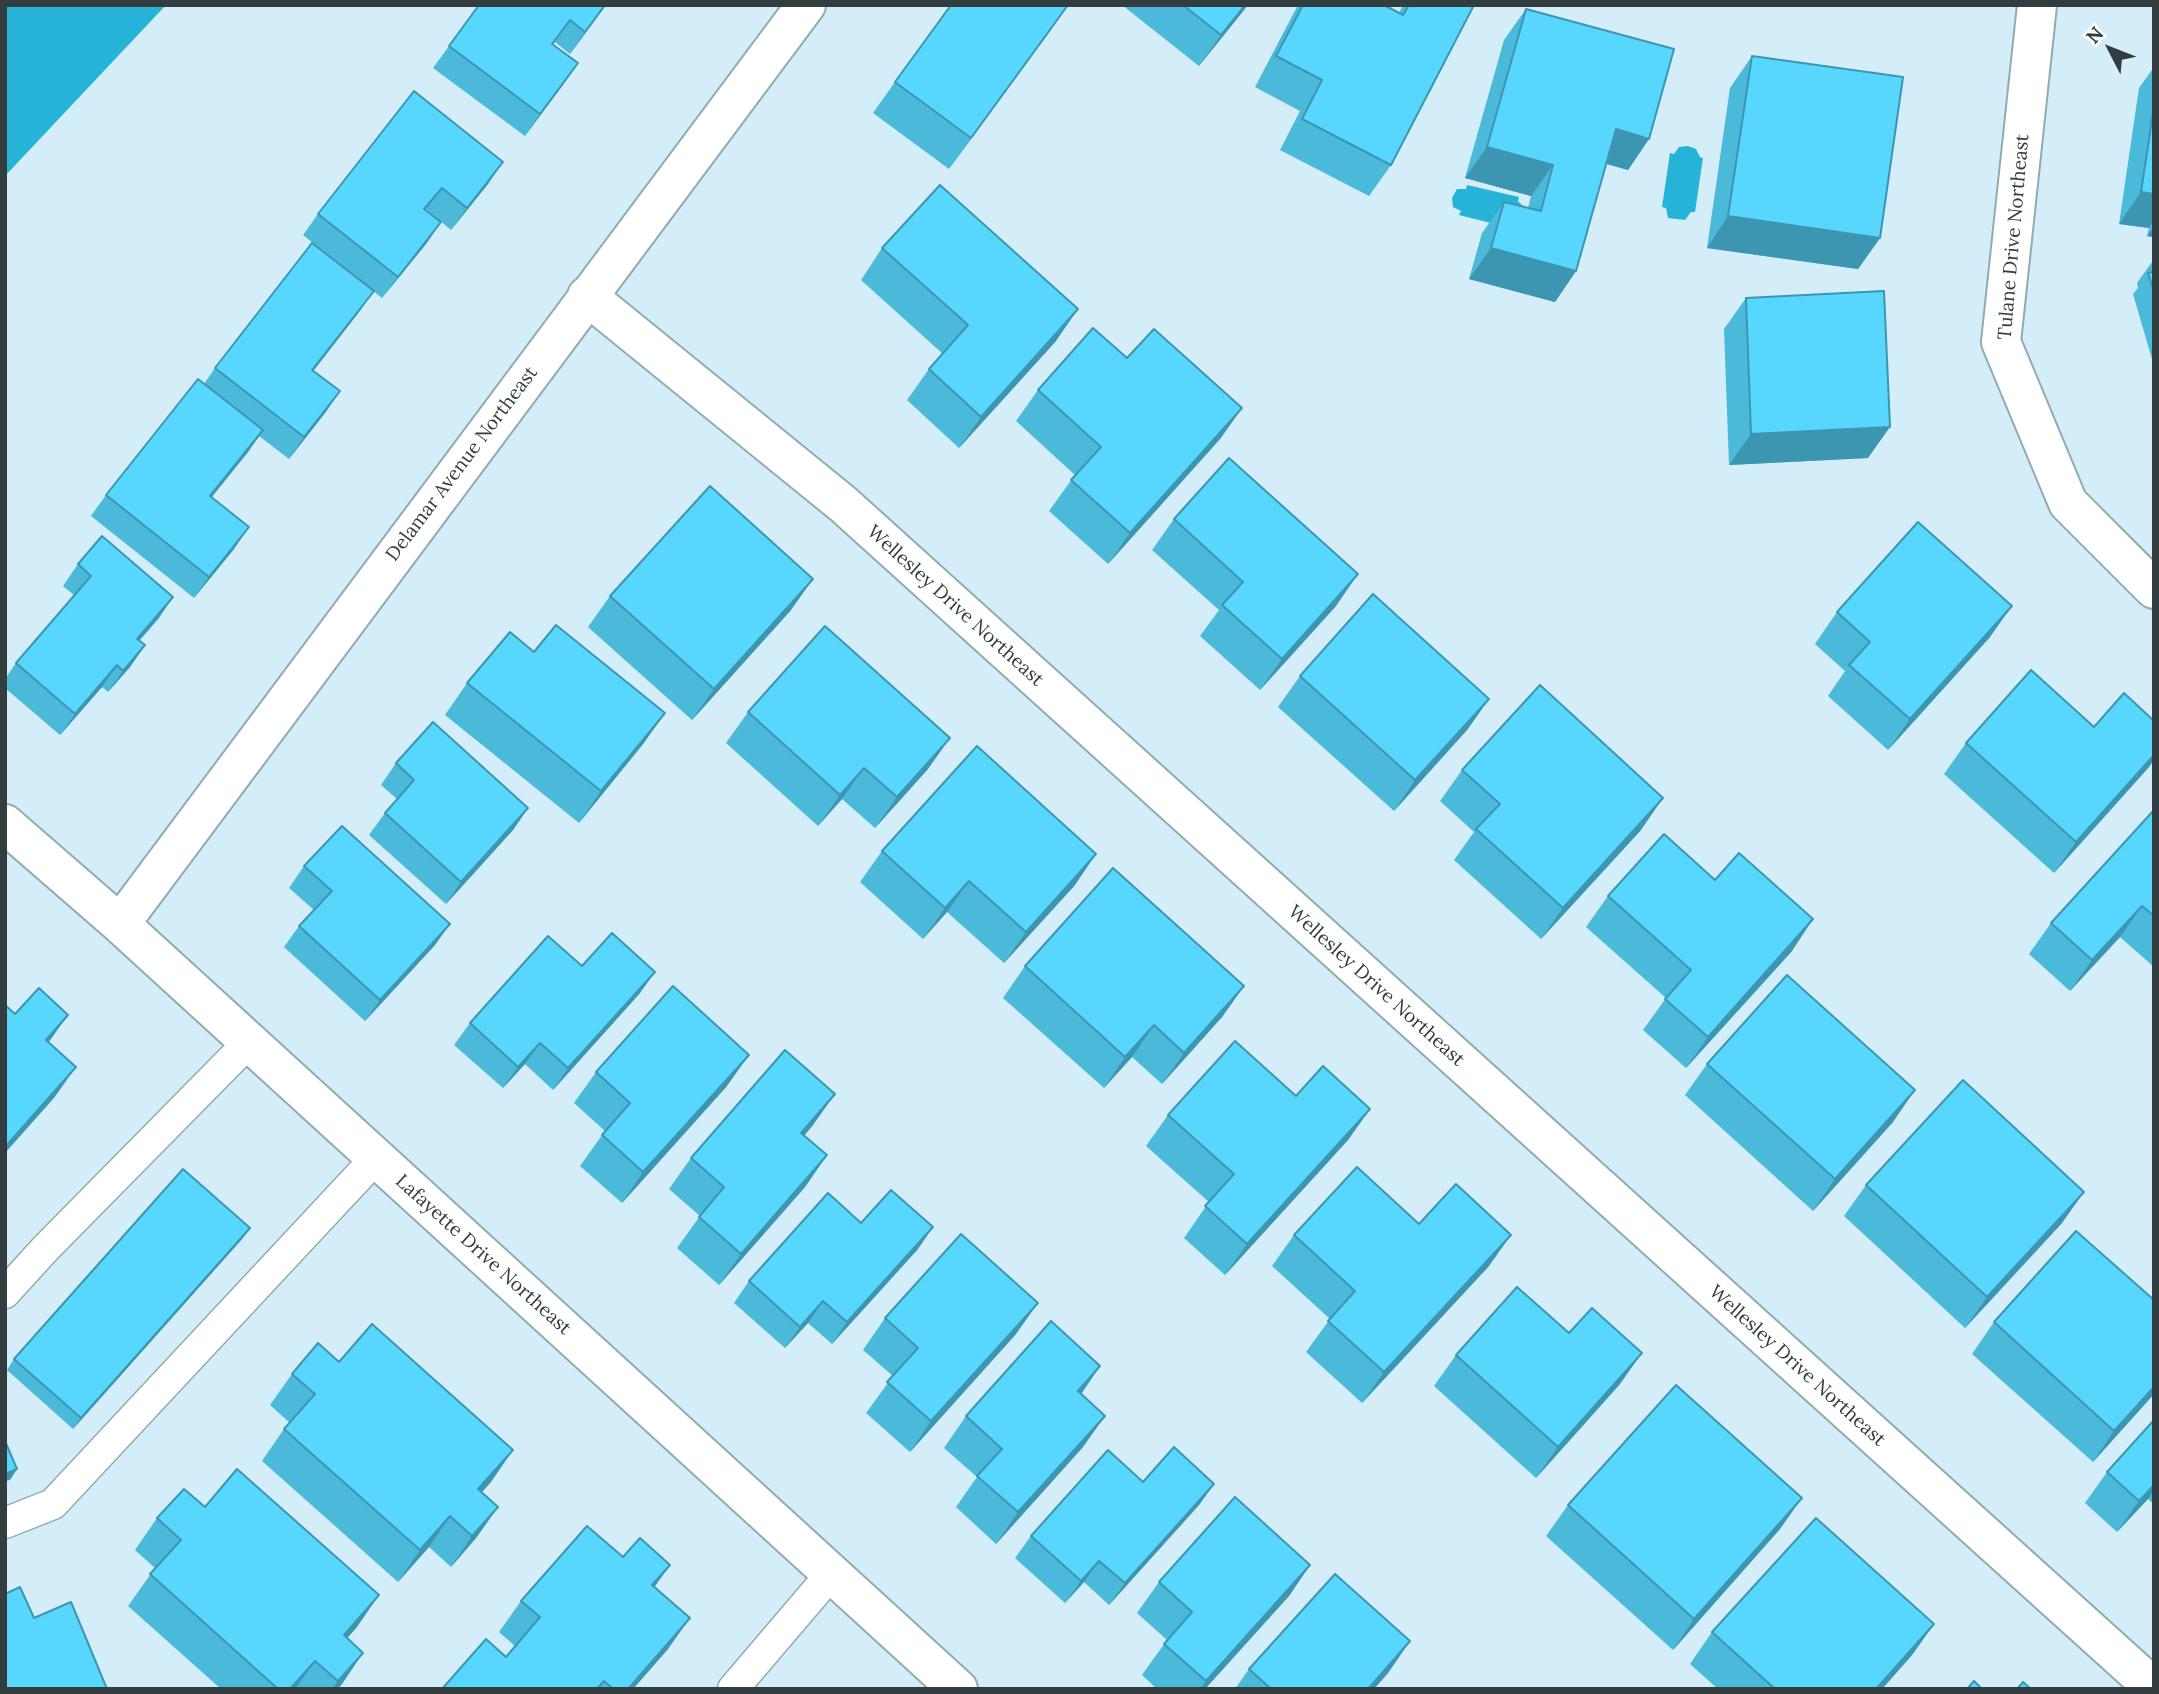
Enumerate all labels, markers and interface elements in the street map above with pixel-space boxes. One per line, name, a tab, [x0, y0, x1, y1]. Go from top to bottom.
north arrow	[2075, 14, 2145, 84]
text: N	[2081, 21, 2108, 48]
street label: Tulane Drive Northeast	[1994, 133, 2034, 341]
street label: Delamar Avenue Northeast	[381, 362, 543, 566]
street label: Wellesley Drive Northeast	[862, 521, 1048, 691]
street label: Wellesley Drive Northeast	[1283, 901, 1469, 1071]
street label: Lafayette Drive Northeast	[390, 1170, 576, 1340]
street label: Wellesley Drive Northeast	[1704, 1281, 1890, 1451]

